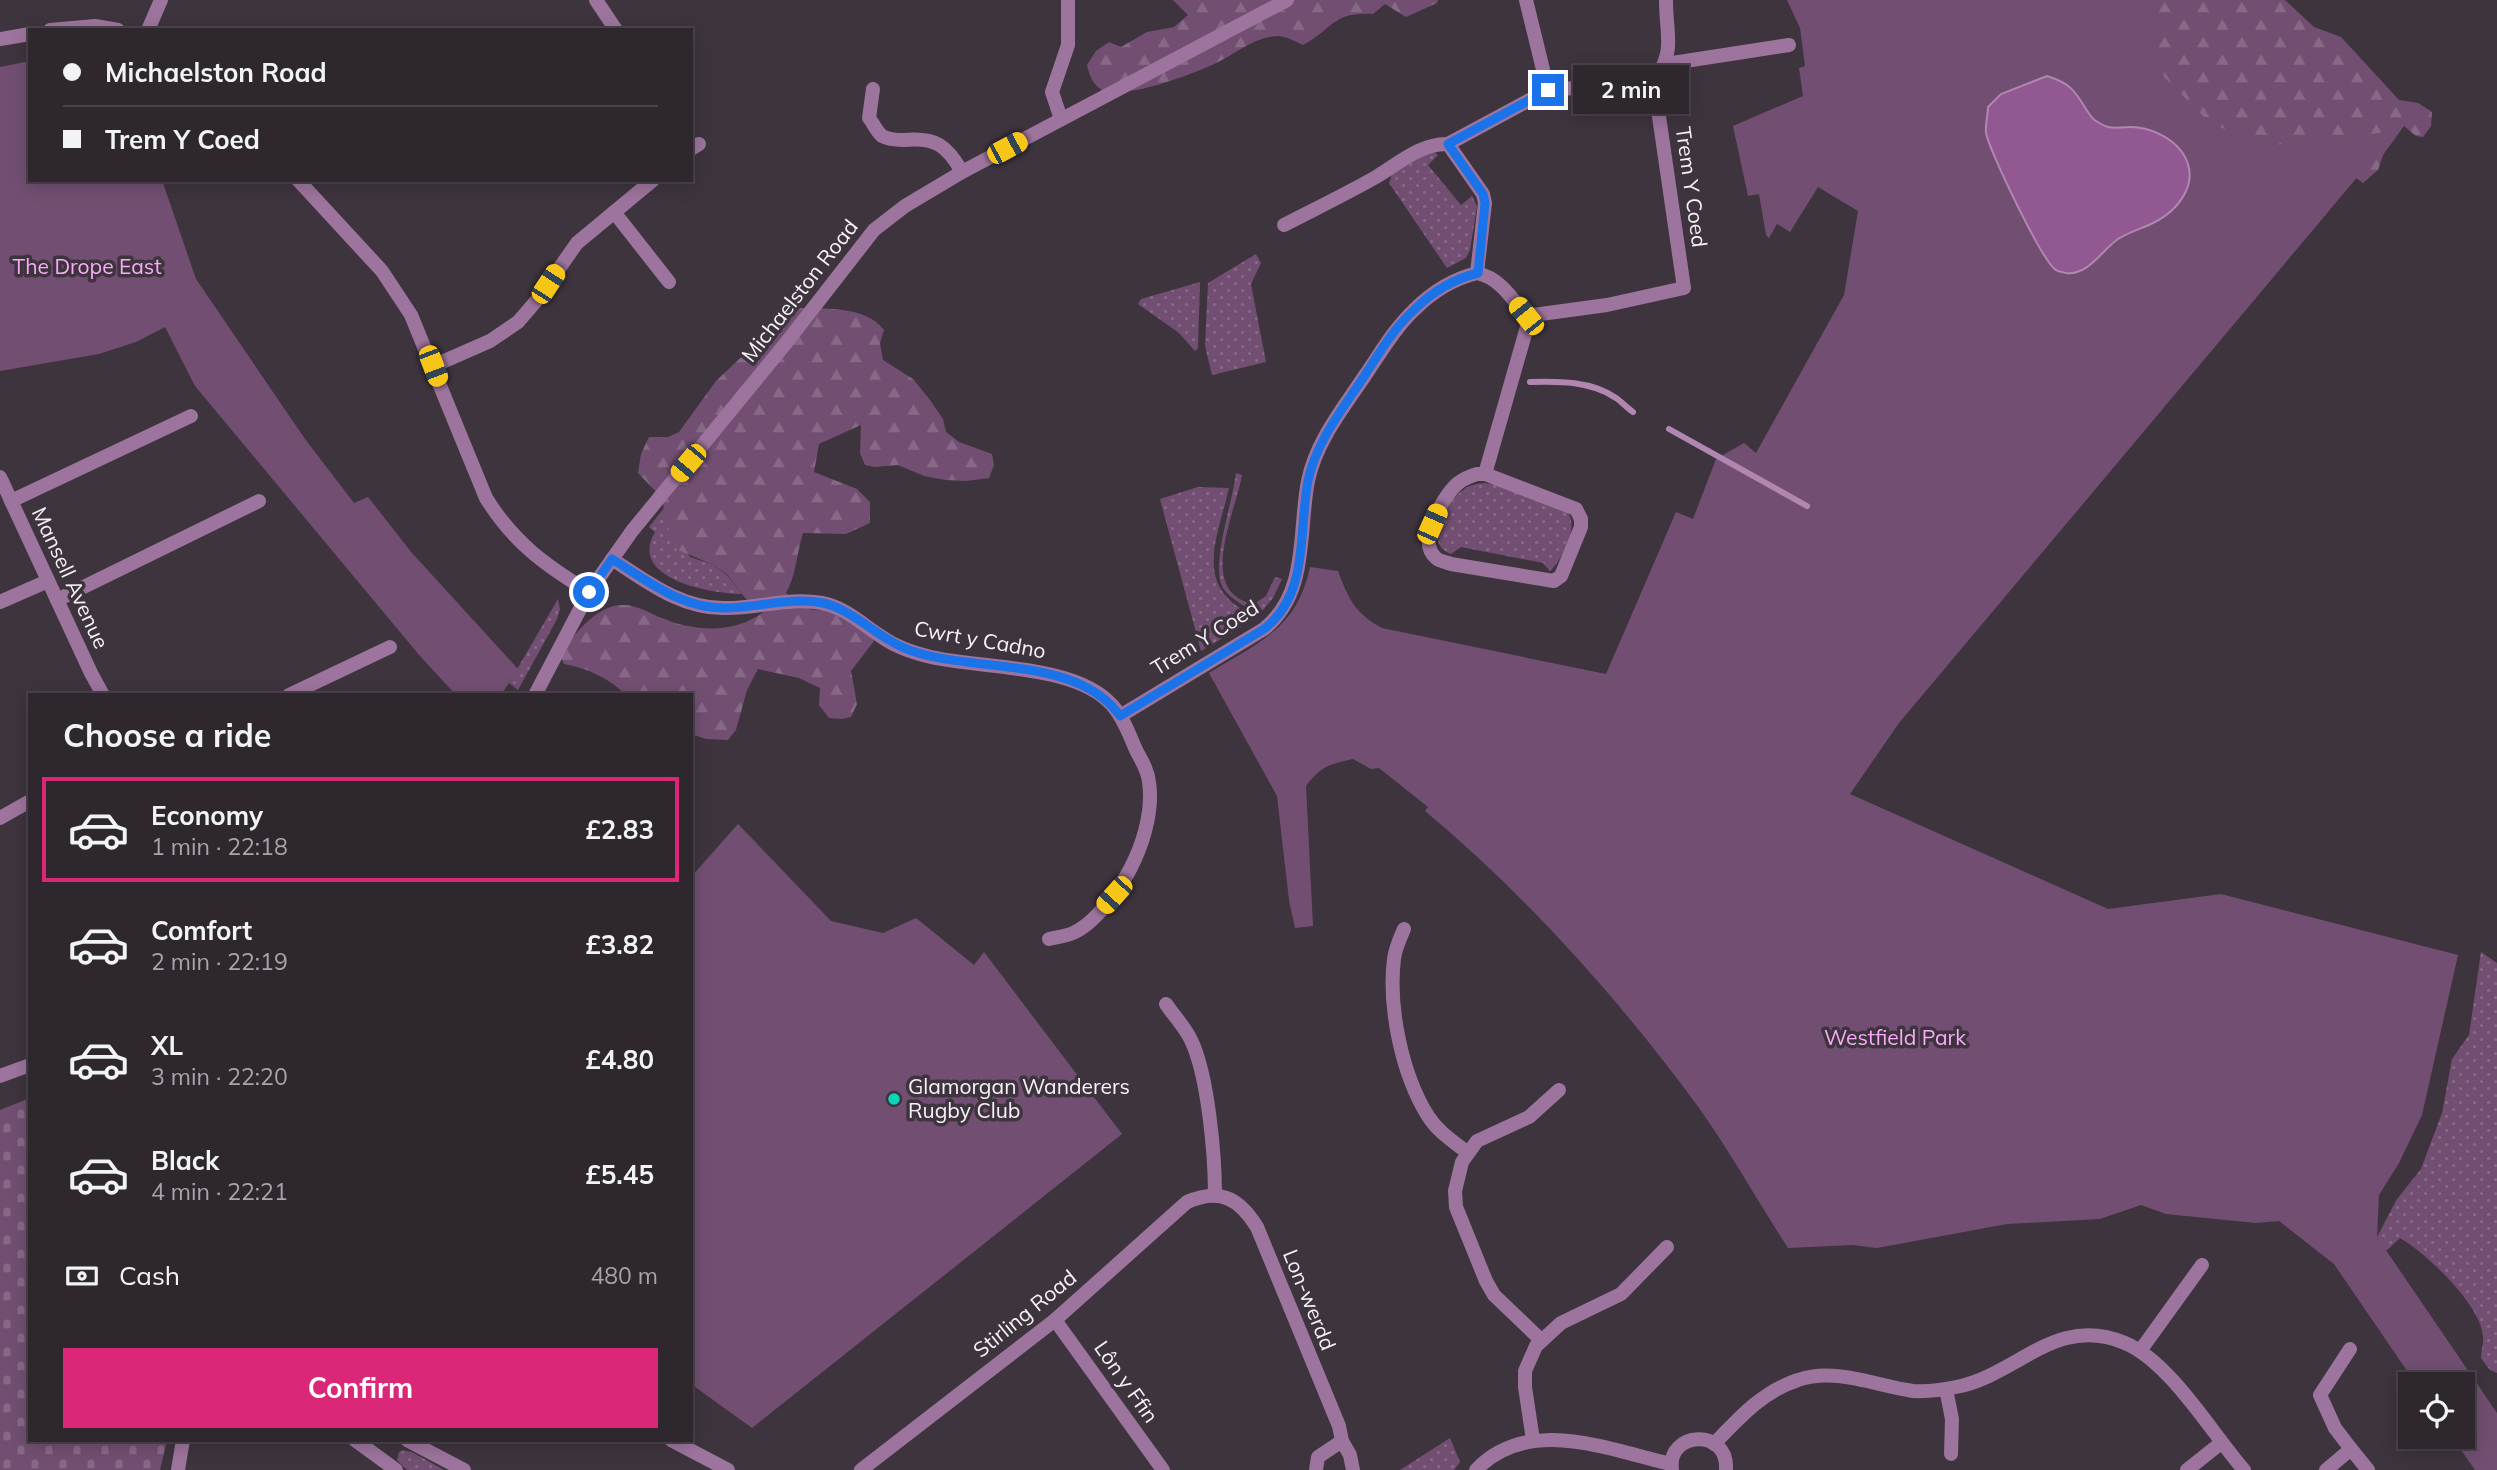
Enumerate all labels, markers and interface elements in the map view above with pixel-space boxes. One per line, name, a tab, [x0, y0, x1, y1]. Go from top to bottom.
text: Michaelston Road	[105, 56, 327, 89]
callout: 2 min	[1572, 66, 1688, 114]
route end	[1532, 74, 1564, 106]
text: 2 min	[1601, 75, 1661, 104]
text: Trem Y Coed	[105, 123, 260, 156]
street label: Trem Y Coed	[1671, 125, 1713, 249]
car	[984, 129, 1031, 167]
street label: Michaelston Road	[736, 214, 863, 367]
park label: The Drope East	[12, 253, 162, 279]
car	[528, 261, 569, 307]
car	[1505, 293, 1548, 339]
car	[416, 343, 451, 389]
car	[667, 440, 710, 486]
car	[1414, 501, 1451, 547]
street label: Mansell Avenue	[27, 503, 115, 653]
route start	[573, 576, 605, 608]
street label: Trem Y Coed	[1146, 594, 1263, 680]
street label: Cwrt y Cadno	[912, 615, 1048, 663]
text: Choose a ride	[63, 715, 271, 755]
icon: car	[67, 798, 130, 861]
text: Economy	[151, 799, 263, 832]
text: £2.83	[585, 813, 654, 846]
text: 1 min · 22:18	[151, 832, 288, 861]
car	[1093, 872, 1136, 918]
icon: car	[67, 913, 130, 976]
text: Comfort	[151, 914, 252, 947]
text: £3.82	[585, 928, 654, 961]
text: 2 min · 22:19	[151, 947, 288, 976]
park label: Westfield Park	[1824, 1024, 1966, 1050]
icon: car	[67, 1028, 130, 1091]
text: XL	[151, 1029, 183, 1062]
text: £4.80	[585, 1043, 654, 1076]
text: 3 min · 22:20	[151, 1062, 288, 1091]
place label: Glamorgan Wanderers Rugby Club	[908, 1073, 1130, 1123]
marker: Glamorgan Wanderers Rugby Club	[886, 1091, 902, 1107]
icon: car	[67, 1143, 130, 1206]
text: Black	[151, 1144, 219, 1177]
text: £5.45	[585, 1158, 654, 1191]
text: 4 min · 22:21	[151, 1177, 288, 1206]
street label: Lon-werdd	[1278, 1245, 1342, 1354]
icon: cash	[63, 1257, 101, 1295]
text: Cash	[119, 1259, 180, 1292]
text: 480 m	[590, 1261, 658, 1290]
street label: Stirling Road	[968, 1264, 1081, 1363]
street label: Lôn y Ffin	[1089, 1336, 1164, 1427]
button: Confirm	[63, 1348, 658, 1428]
map controls	[2398, 1372, 2475, 1449]
button: locate	[2398, 1372, 2475, 1449]

